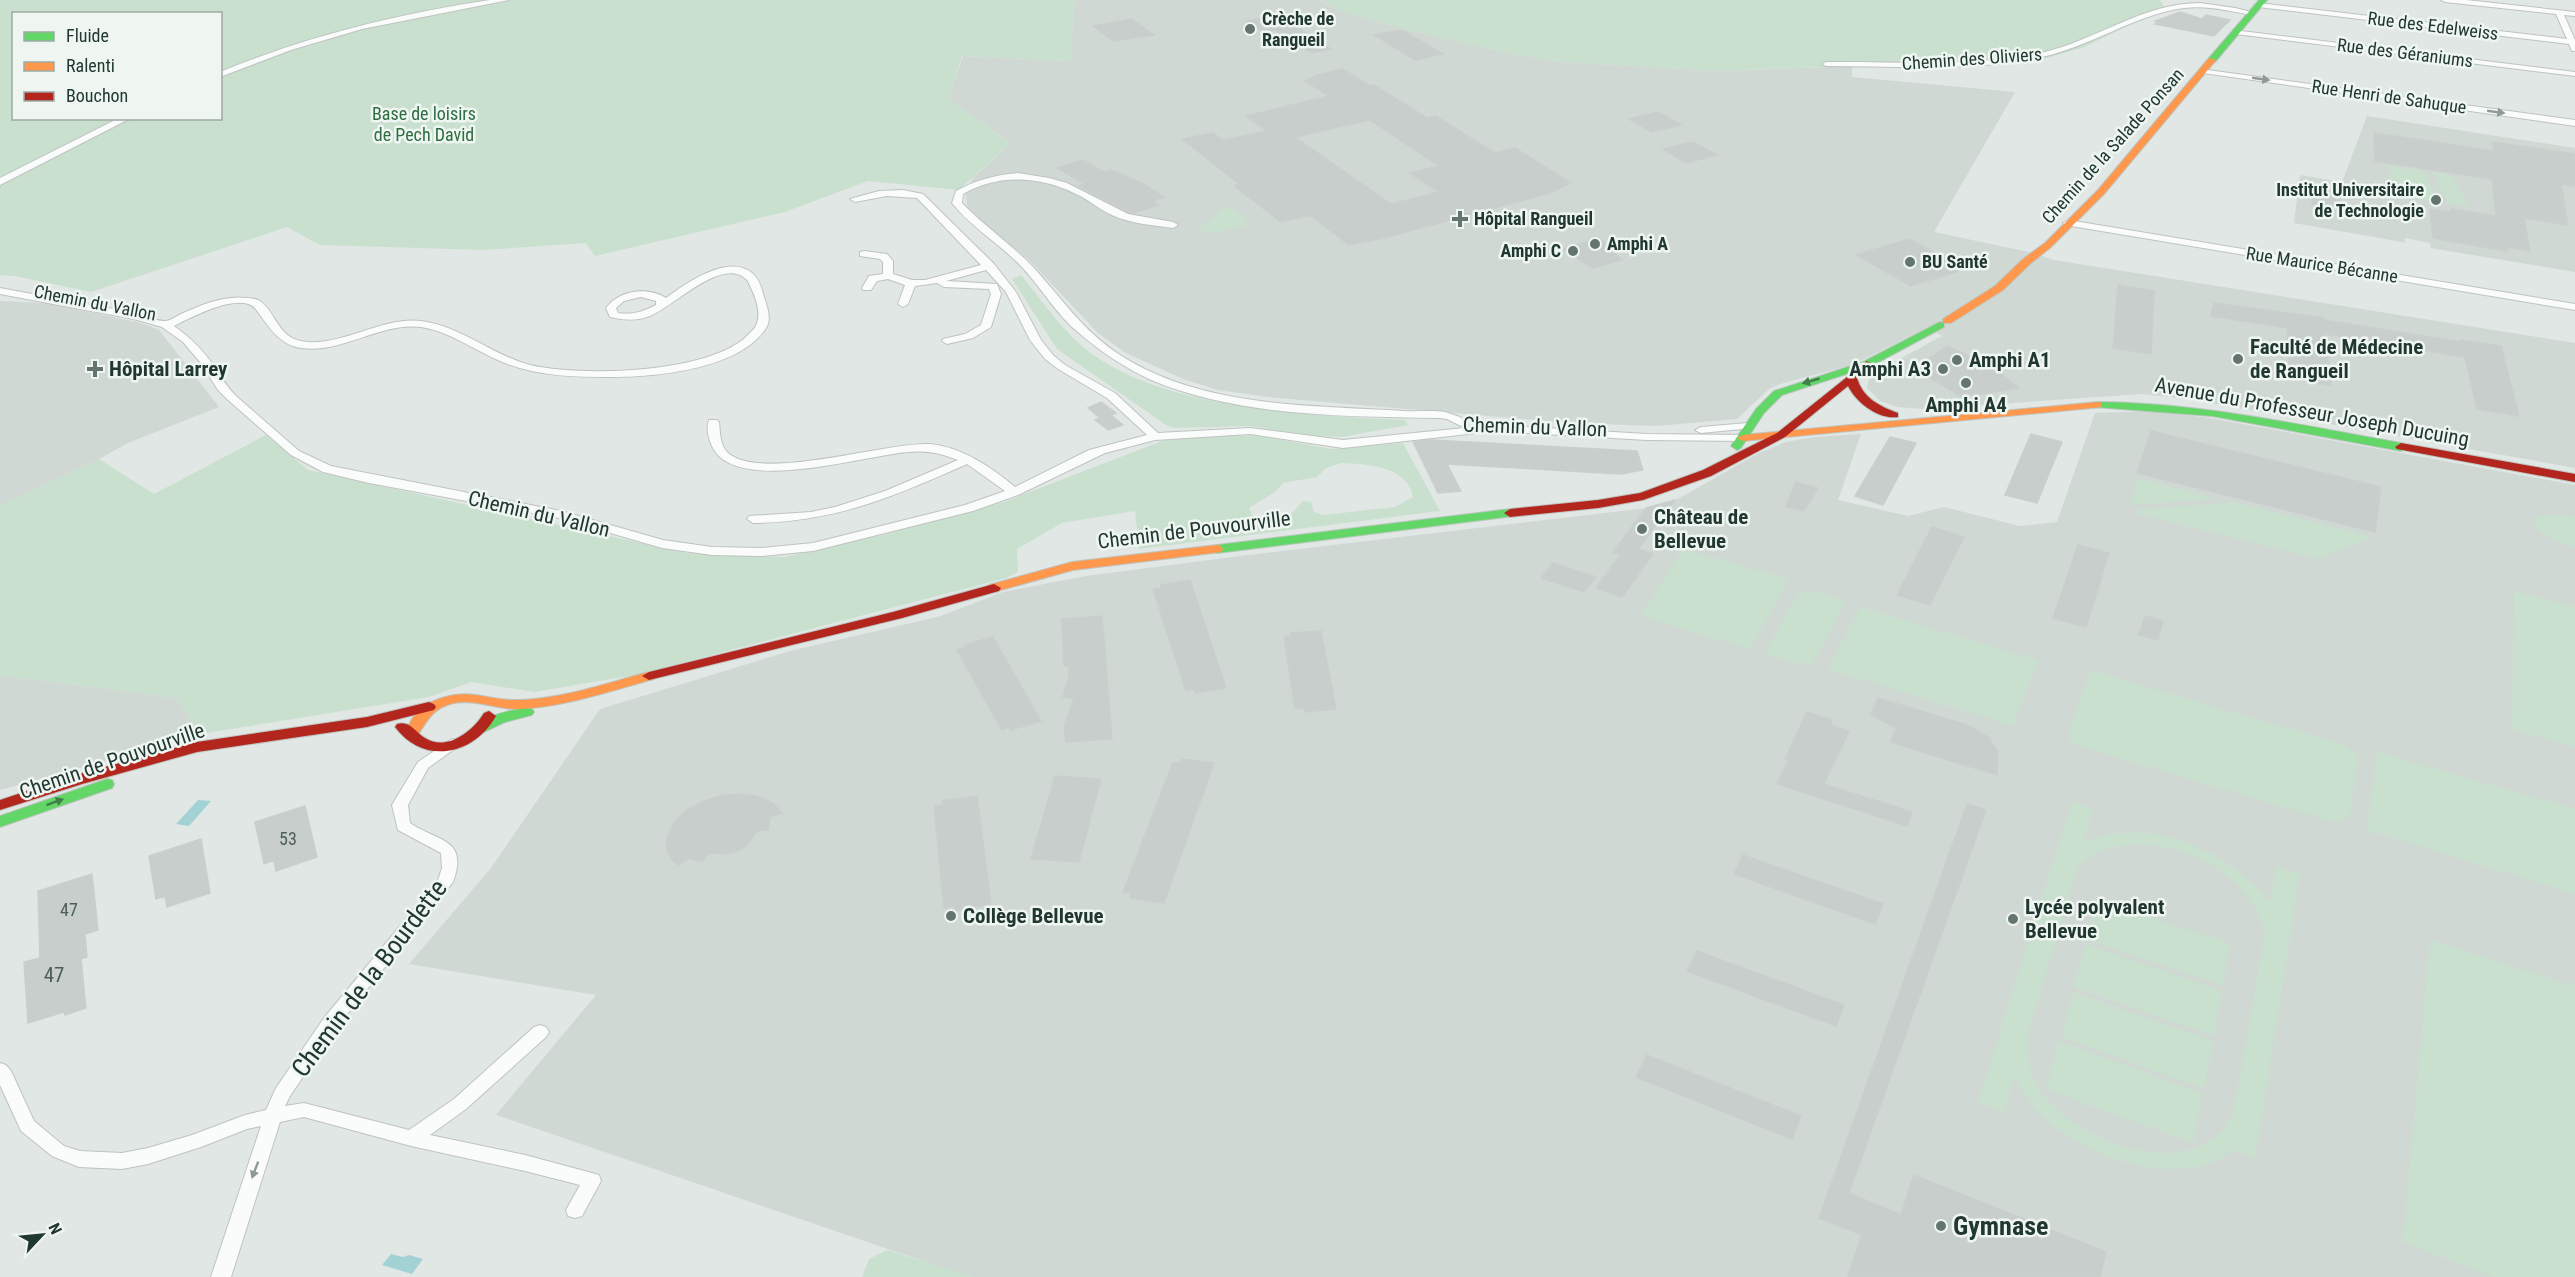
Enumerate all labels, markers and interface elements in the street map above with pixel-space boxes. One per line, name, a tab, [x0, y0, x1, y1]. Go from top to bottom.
street label: Rue des Edelweiss	[2367, 7, 2500, 44]
place label: Crèche de Rangueil	[1262, 8, 1334, 50]
legend	[12, 12, 222, 120]
marker: Crèche de Rangueil	[1243, 22, 1257, 36]
text: Fluide	[66, 25, 109, 46]
street label: Rue des Géraniums	[2336, 34, 2474, 71]
street label: Chemin des Oliviers	[1901, 43, 2043, 74]
text: Ralenti	[66, 55, 115, 76]
street label: Chemin de la Salade Ponsan	[2037, 64, 2188, 228]
one-way arrow	[2252, 74, 2271, 83]
street label: Rue Henri de Sahuque	[2310, 75, 2468, 118]
text: Bouchon	[66, 85, 128, 106]
park label: Base de loisirs de Pech David	[372, 103, 476, 145]
one-way arrow	[2487, 108, 2506, 117]
place label: Institut Universitaire de Technologie	[2276, 179, 2424, 221]
marker: Institut Universitaire de Technologie	[2429, 193, 2443, 207]
place label: Hôpital Rangueil	[1474, 208, 1593, 229]
marker: Hôpital Rangueil	[1451, 210, 1469, 228]
place label: Amphi A	[1607, 233, 1668, 254]
marker: Amphi A	[1588, 237, 1602, 251]
place label: Amphi C	[1501, 240, 1561, 261]
street label: Rue Maurice Bécanne	[2245, 242, 2399, 287]
marker: Amphi C	[1566, 244, 1580, 258]
place label: BU Santé	[1922, 251, 1988, 272]
marker: BU Santé	[1903, 255, 1917, 269]
street label: Chemin du Vallon	[32, 280, 158, 325]
place label: Faculté de Médecine de Rangueil	[2250, 335, 2423, 383]
place label: Amphi A1	[1969, 348, 2051, 372]
marker: Faculté de Médecine de Rangueil	[2231, 352, 2245, 366]
marker: Amphi A1	[1950, 353, 1964, 367]
place label: Hôpital Larrey	[109, 357, 228, 381]
place label: Amphi A3	[1849, 357, 1931, 381]
marker: Hôpital Larrey	[86, 360, 104, 378]
marker: Amphi A3	[1936, 362, 1950, 376]
street label: Avenue du Professeur Joseph Ducuing	[2153, 373, 2471, 451]
marker: Amphi A4	[1959, 376, 1973, 390]
one-way arrow	[1802, 377, 1820, 386]
place label: Amphi A4	[1925, 393, 2007, 417]
street label: Chemin du Vallon	[1462, 412, 1608, 442]
street label: Chemin du Vallon	[466, 486, 612, 542]
place label: Château de Bellevue	[1654, 505, 1748, 553]
street label: Chemin de Pouvourville	[1096, 506, 1292, 554]
marker: Château de Bellevue	[1635, 522, 1649, 536]
street label: Chemin de Pouvourville	[16, 718, 208, 804]
one-way arrow	[46, 797, 64, 807]
house number: 53	[279, 828, 297, 849]
street label: Chemin de la Bourdette	[285, 873, 453, 1083]
place label: Lycée polyvalent Bellevue	[2025, 895, 2164, 943]
house number: 47	[60, 899, 78, 920]
place label: Collège Bellevue	[963, 904, 1104, 928]
marker: Collège Bellevue	[944, 909, 958, 923]
marker: Lycée polyvalent Bellevue	[2006, 912, 2020, 926]
house number: 47	[44, 963, 64, 987]
one-way arrow	[250, 1162, 260, 1180]
north arrow	[12, 1205, 72, 1265]
place label: Gymnase	[1953, 1211, 2048, 1241]
marker: Gymnase	[1934, 1219, 1948, 1233]
text: N	[44, 1220, 66, 1237]

